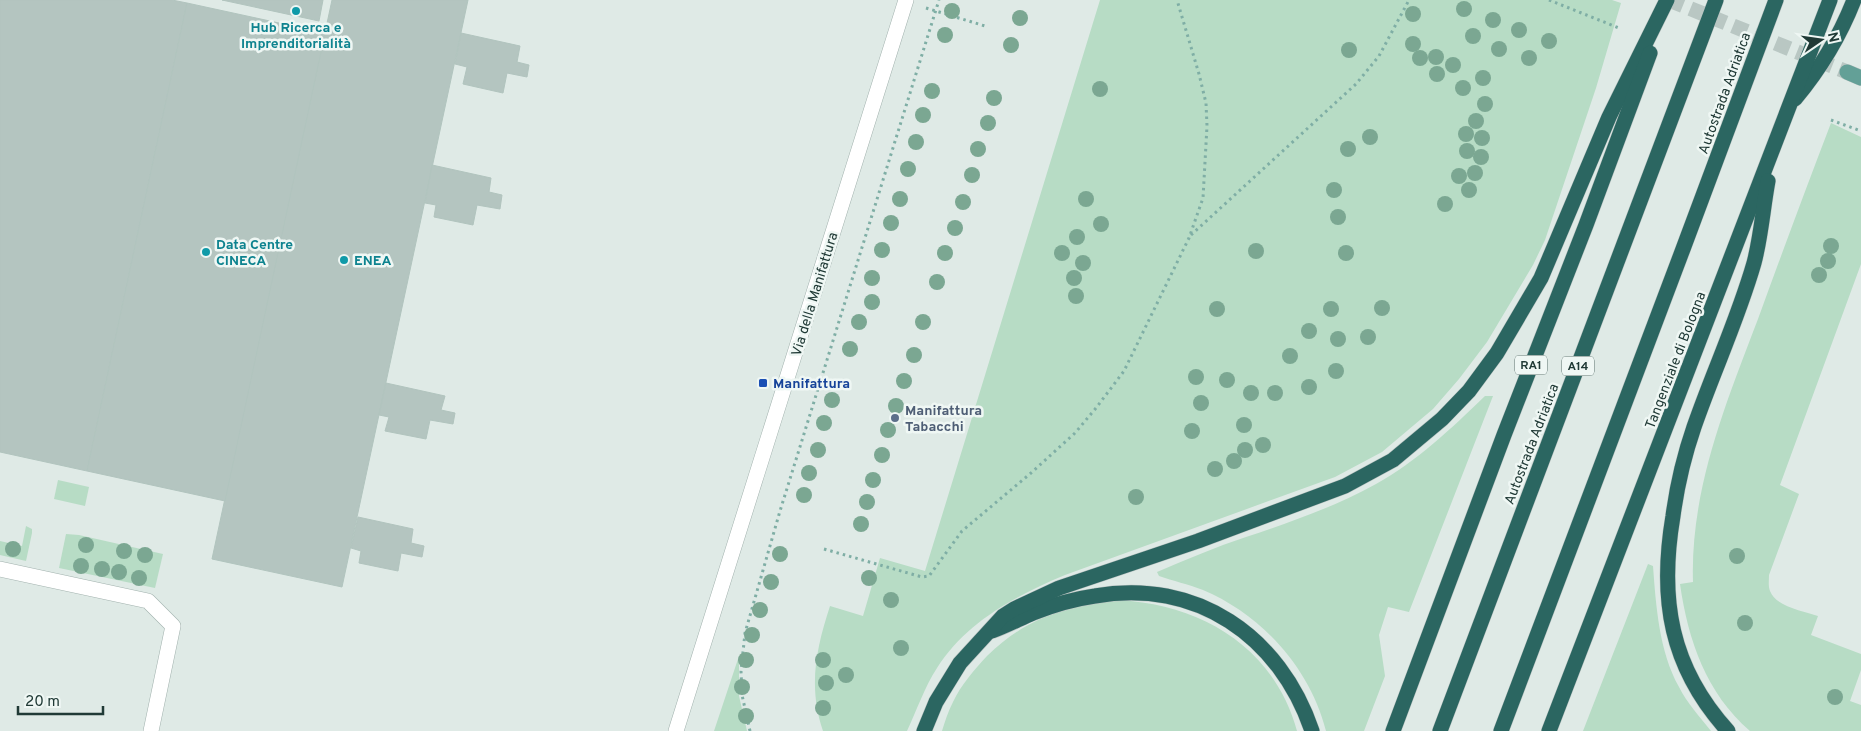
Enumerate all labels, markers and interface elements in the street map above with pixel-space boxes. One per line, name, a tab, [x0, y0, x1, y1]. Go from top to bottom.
marker: Hub Ricerca e Imprenditorialità	[290, 5, 302, 17]
north arrow	[1796, 15, 1846, 65]
place label: Hub Ricerca e Imprenditorialità	[241, 20, 351, 53]
street label: Autostrada Adriatica	[1696, 30, 1755, 157]
text: N	[1823, 31, 1842, 44]
street label: Via della Manifattura	[788, 230, 842, 359]
place label: Data Centre CINECA	[216, 237, 293, 270]
marker: Data Centre CINECA	[200, 246, 212, 258]
place label: ENEA	[354, 253, 392, 270]
marker: ENEA	[338, 254, 350, 266]
street label: Tangenziale di Bologna	[1642, 290, 1710, 432]
road number: RA1	[1515, 356, 1547, 374]
road number: A14	[1562, 356, 1594, 376]
place label: Manifattura	[773, 376, 850, 393]
marker: Manifattura	[757, 377, 769, 389]
street label: Autostrada Adriatica	[1502, 382, 1563, 507]
place label: Manifattura Tabacchi	[905, 403, 982, 436]
marker: Manifattura Tabacchi	[889, 412, 901, 424]
scale bar	[18, 684, 102, 716]
text: 20 m	[25, 693, 60, 712]

